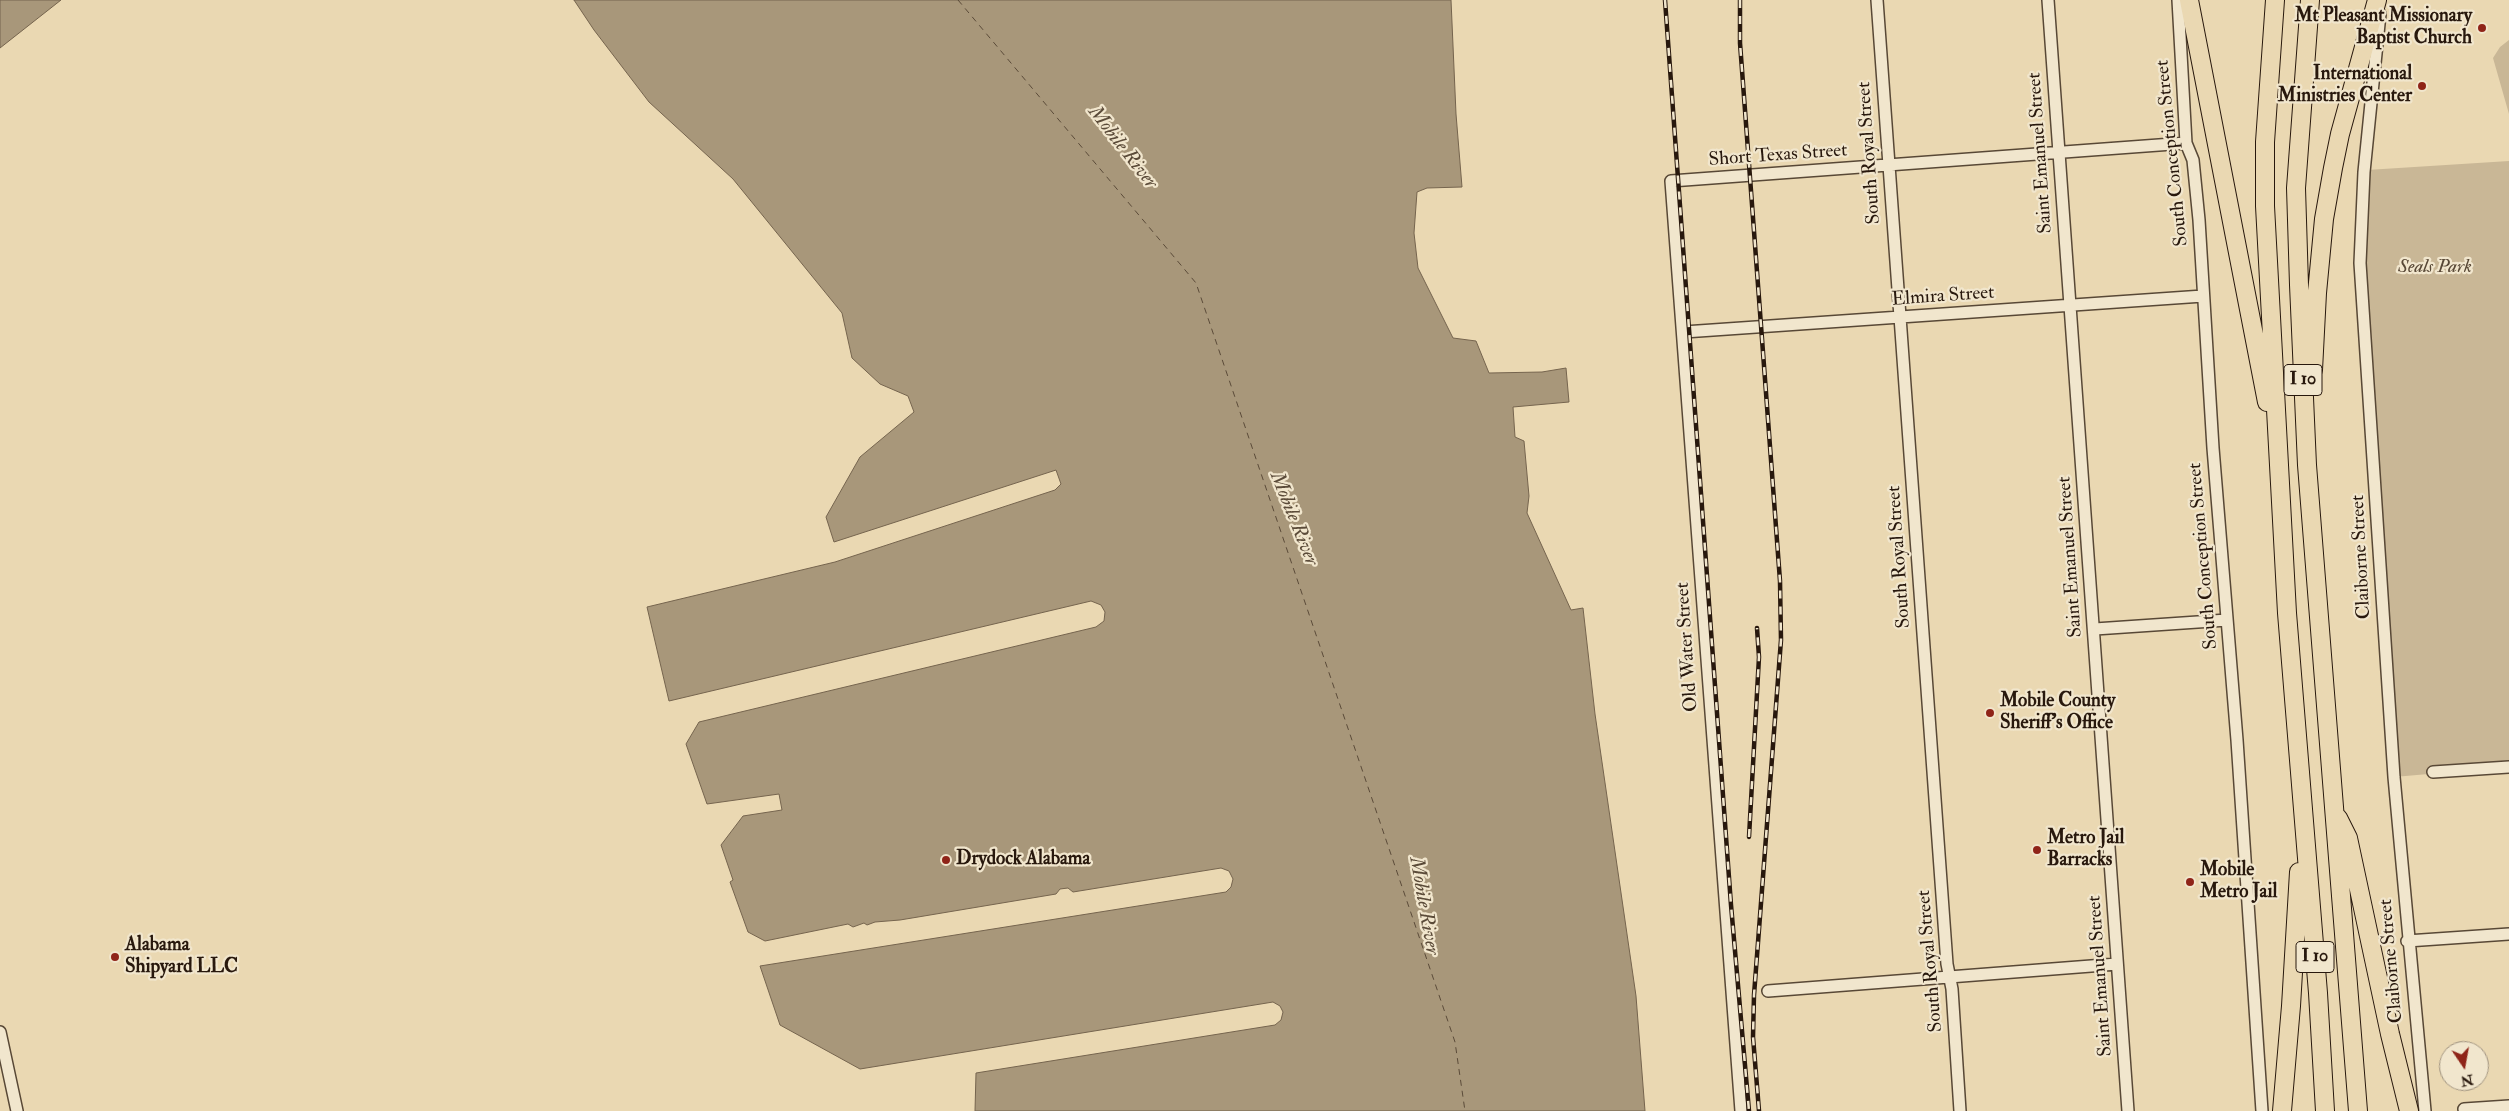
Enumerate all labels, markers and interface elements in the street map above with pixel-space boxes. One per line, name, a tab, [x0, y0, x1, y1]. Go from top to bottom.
place label: Mt Pleasant Missionary Baptist Church	[2294, 6, 2472, 50]
marker: Mt Pleasant Missionary Baptist Church	[2476, 22, 2488, 34]
street label: South Conception Street	[2152, 59, 2194, 247]
place label: International Ministries Center	[2278, 64, 2412, 108]
street label: Saint Emanuel Street	[2024, 72, 2058, 234]
marker: International Ministries Center	[2416, 80, 2428, 92]
street label: South Royal Street	[1854, 81, 1886, 225]
water label: Mobile River	[1082, 102, 1162, 194]
street label: Short Texas Street	[1708, 140, 1848, 172]
park label: Seals Park	[2398, 257, 2472, 279]
street label: Elmira Street	[1891, 282, 1995, 312]
road number: I 10	[2284, 364, 2322, 396]
street label: South Conception Street	[2184, 462, 2224, 650]
water label: Mobile River	[1263, 469, 1323, 569]
street label: Saint Emanuel Street	[2054, 476, 2088, 638]
street label: South Royal Street	[1884, 485, 1916, 629]
street label: Claiborne Street	[2347, 494, 2377, 620]
street label: Old Water Street	[1672, 581, 1704, 713]
place label: Mobile County Sheriff's Office	[2000, 691, 2115, 735]
marker: Mobile County Sheriff's Office	[1984, 707, 1996, 719]
place label: Metro Jail Barracks	[2047, 828, 2124, 872]
marker: Metro Jail Barracks	[2031, 844, 2043, 856]
place label: Drydock Alabama	[956, 849, 1090, 871]
marker: Drydock Alabama	[940, 854, 952, 866]
water label: Mobile River	[1403, 855, 1443, 957]
place label: Mobile Metro Jail	[2200, 860, 2277, 904]
marker: Mobile Metro Jail	[2184, 876, 2196, 888]
street label: South Royal Street	[1913, 889, 1949, 1033]
street label: Saint Emanuel Street	[2084, 895, 2118, 1057]
street label: Claiborne Street	[2375, 898, 2409, 1024]
place label: Alabama Shipyard LLC	[125, 935, 238, 979]
road number: I 10	[2296, 942, 2334, 972]
marker: Alabama Shipyard LLC	[109, 951, 121, 963]
north arrow	[2439, 1041, 2489, 1091]
text: N	[2459, 1071, 2475, 1090]

